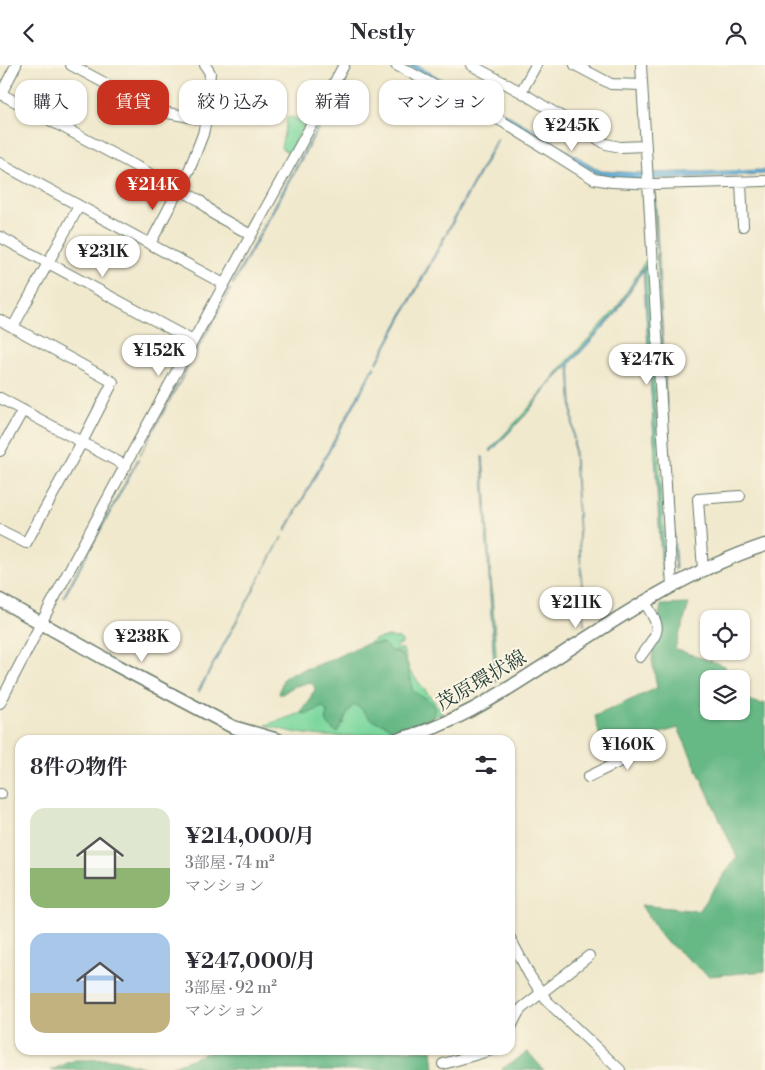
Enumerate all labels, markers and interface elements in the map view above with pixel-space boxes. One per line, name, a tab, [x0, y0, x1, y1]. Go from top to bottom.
icon: back	[15, 19, 43, 47]
text: Nestly	[350, 19, 415, 46]
icon: person	[722, 19, 750, 47]
chip: 購入	[15, 80, 87, 125]
chip: 賃貸	[97, 80, 169, 125]
chip: 絞り込み	[179, 80, 287, 125]
chip: 新着	[297, 80, 369, 125]
chip: マンション	[379, 80, 504, 125]
pin: ¥245K	[537, 109, 607, 152]
text: ¥245K	[544, 116, 600, 136]
pin: ¥214K	[118, 169, 188, 211]
text: ¥214K	[126, 175, 180, 195]
pin: ¥231K	[68, 235, 138, 278]
text: ¥231K	[77, 242, 129, 262]
pin: ¥152K	[124, 335, 194, 377]
text: ¥152K	[133, 341, 185, 361]
pin: ¥247K	[612, 343, 682, 386]
text: ¥247K	[620, 350, 674, 370]
pin: ¥211K	[541, 587, 611, 629]
text: ¥211K	[550, 593, 602, 613]
map controls	[700, 610, 750, 720]
button: locate	[700, 610, 750, 660]
pin: ¥238K	[107, 621, 177, 663]
text: ¥238K	[114, 627, 170, 647]
street label: 茂原環状線	[432, 645, 531, 717]
button: layers	[700, 670, 750, 720]
pin: ¥160K	[593, 729, 663, 771]
text: ¥160K	[601, 735, 655, 755]
icon: filters	[472, 751, 500, 779]
text: 8件の物件	[30, 755, 127, 781]
text: ¥214,000/月	[185, 824, 315, 850]
icon: home	[70, 828, 130, 888]
text: 3部屋 · 74 m²	[185, 853, 275, 873]
text: マンション	[185, 876, 264, 896]
text: ¥247,000/月	[185, 949, 316, 975]
icon: home	[70, 953, 130, 1013]
text: 3部屋 · 92 m²	[185, 978, 277, 998]
text: マンション	[185, 1001, 264, 1021]

